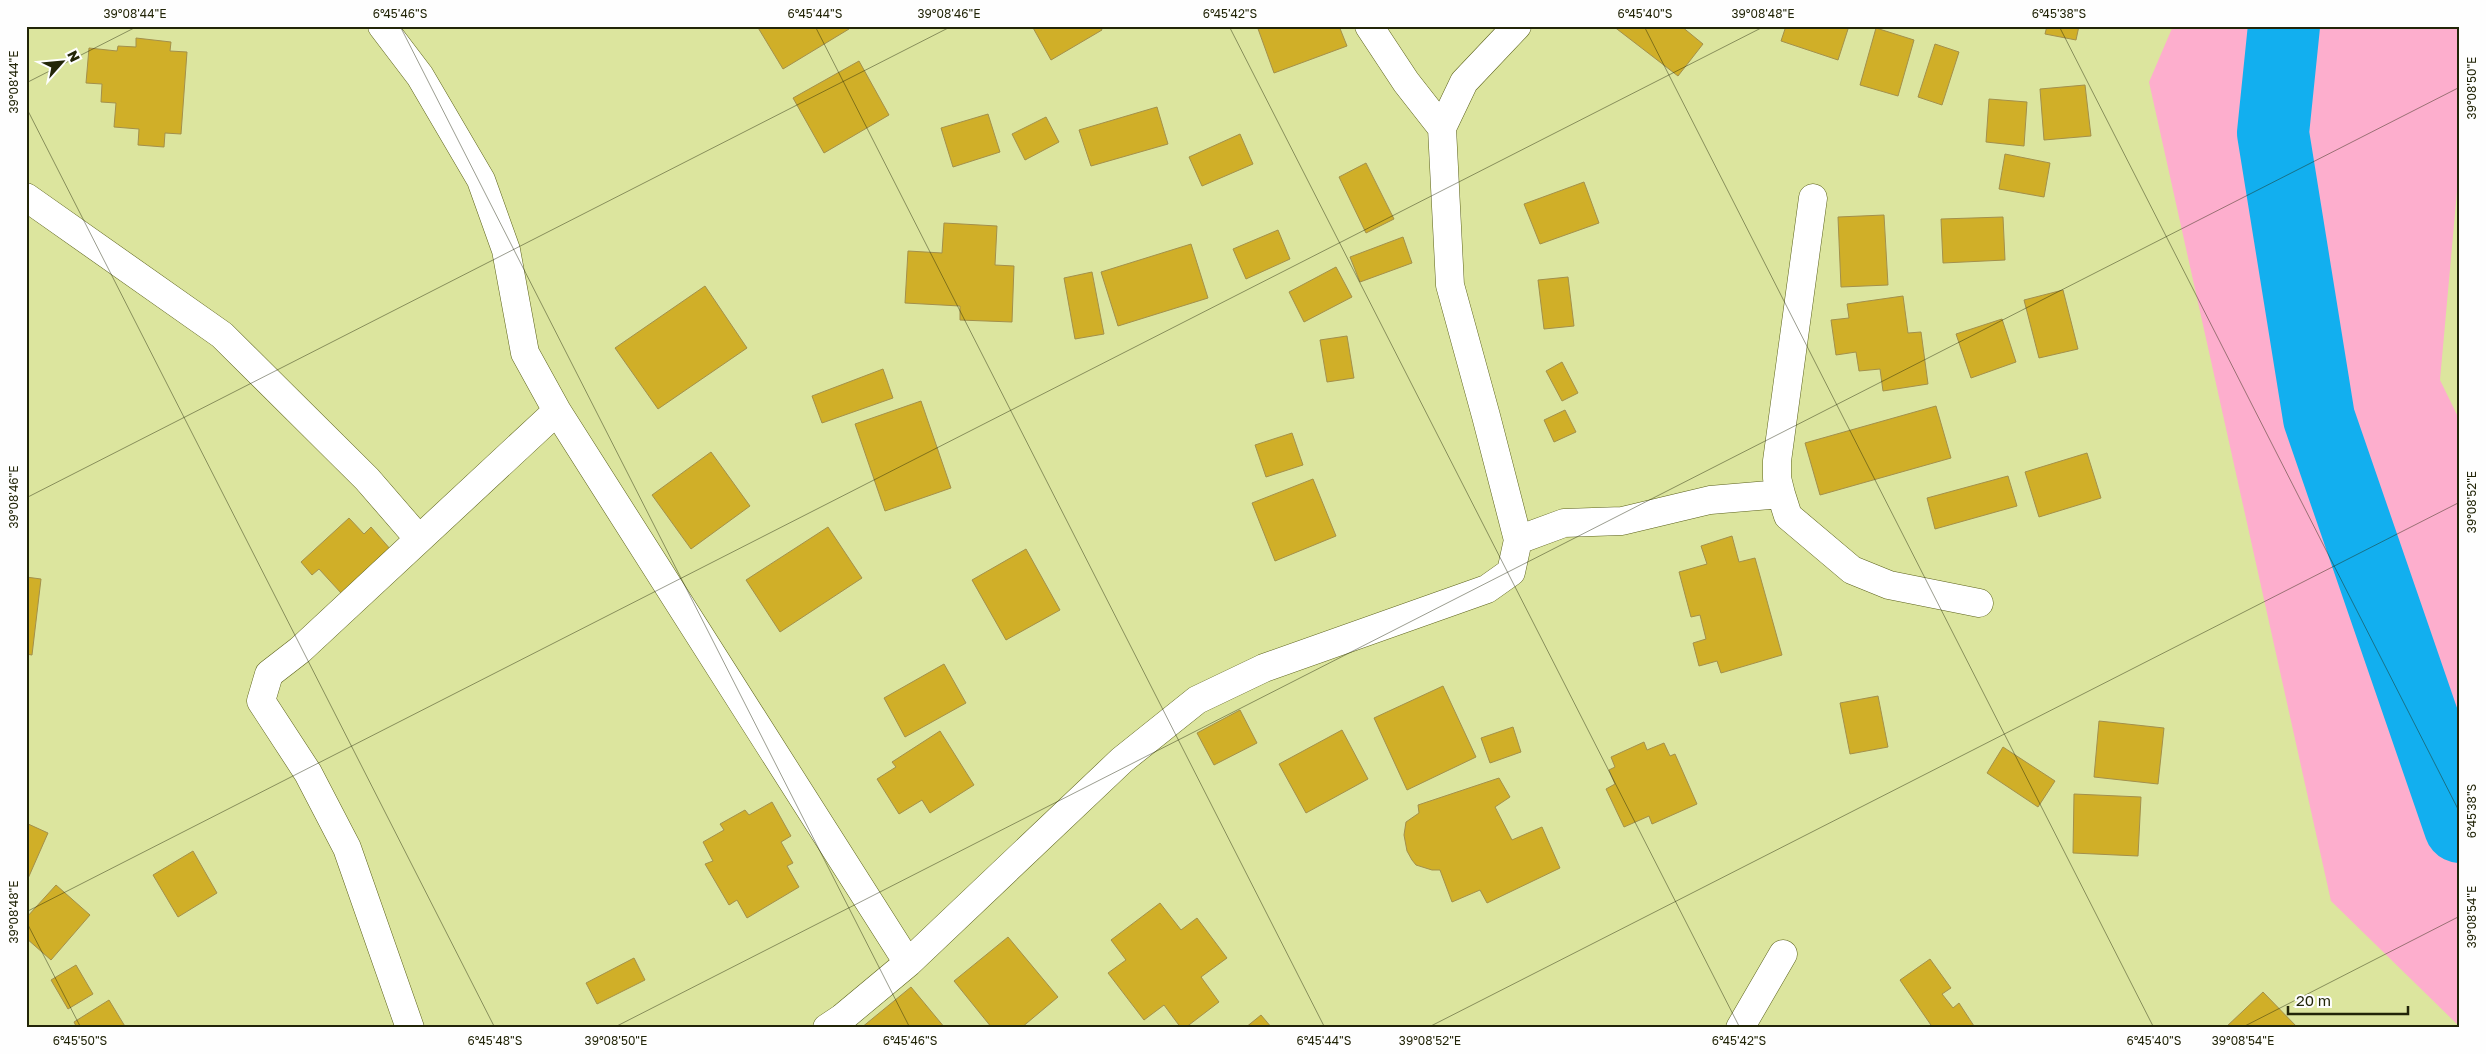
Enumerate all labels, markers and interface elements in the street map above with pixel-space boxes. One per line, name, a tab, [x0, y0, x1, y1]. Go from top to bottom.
text: 39°08'44"E	[103, 6, 167, 21]
text: 6°45'46"S	[373, 6, 428, 21]
text: 6°45'44"S	[788, 6, 843, 21]
text: 39°08'46"E	[918, 6, 980, 21]
text: 6°45'42"S	[1203, 6, 1258, 21]
text: 6°45'40"S	[1618, 6, 1673, 21]
text: 39°08'48"E	[1731, 6, 1795, 21]
text: 6°45'38"S	[2032, 6, 2087, 21]
north arrow	[38, 38, 88, 88]
text: N	[64, 47, 84, 64]
text: 39°08'44"E	[6, 50, 21, 114]
text: 39°08'50"E	[2464, 57, 2479, 119]
text: 39°08'46"E	[6, 466, 21, 528]
text: 39°08'52"E	[2464, 471, 2479, 533]
text: 6°45'38"S	[2464, 783, 2479, 838]
text: 39°08'48"E	[6, 880, 21, 944]
text: 39°08'54"E	[2464, 886, 2479, 948]
scale bar	[2288, 984, 2408, 1016]
text: 20 m	[2296, 991, 2331, 1009]
text: 6°45'50"S	[53, 1033, 108, 1048]
text: 6°45'48"S	[468, 1033, 523, 1048]
text: 39°08'50"E	[585, 1033, 647, 1048]
text: 6°45'46"S	[883, 1033, 938, 1048]
text: 6°45'44"S	[1297, 1033, 1352, 1048]
text: 39°08'52"E	[1399, 1033, 1461, 1048]
text: 6°45'42"S	[1712, 1033, 1767, 1048]
text: 6°45'40"S	[2127, 1033, 2182, 1048]
text: 39°08'54"E	[2212, 1033, 2274, 1048]

